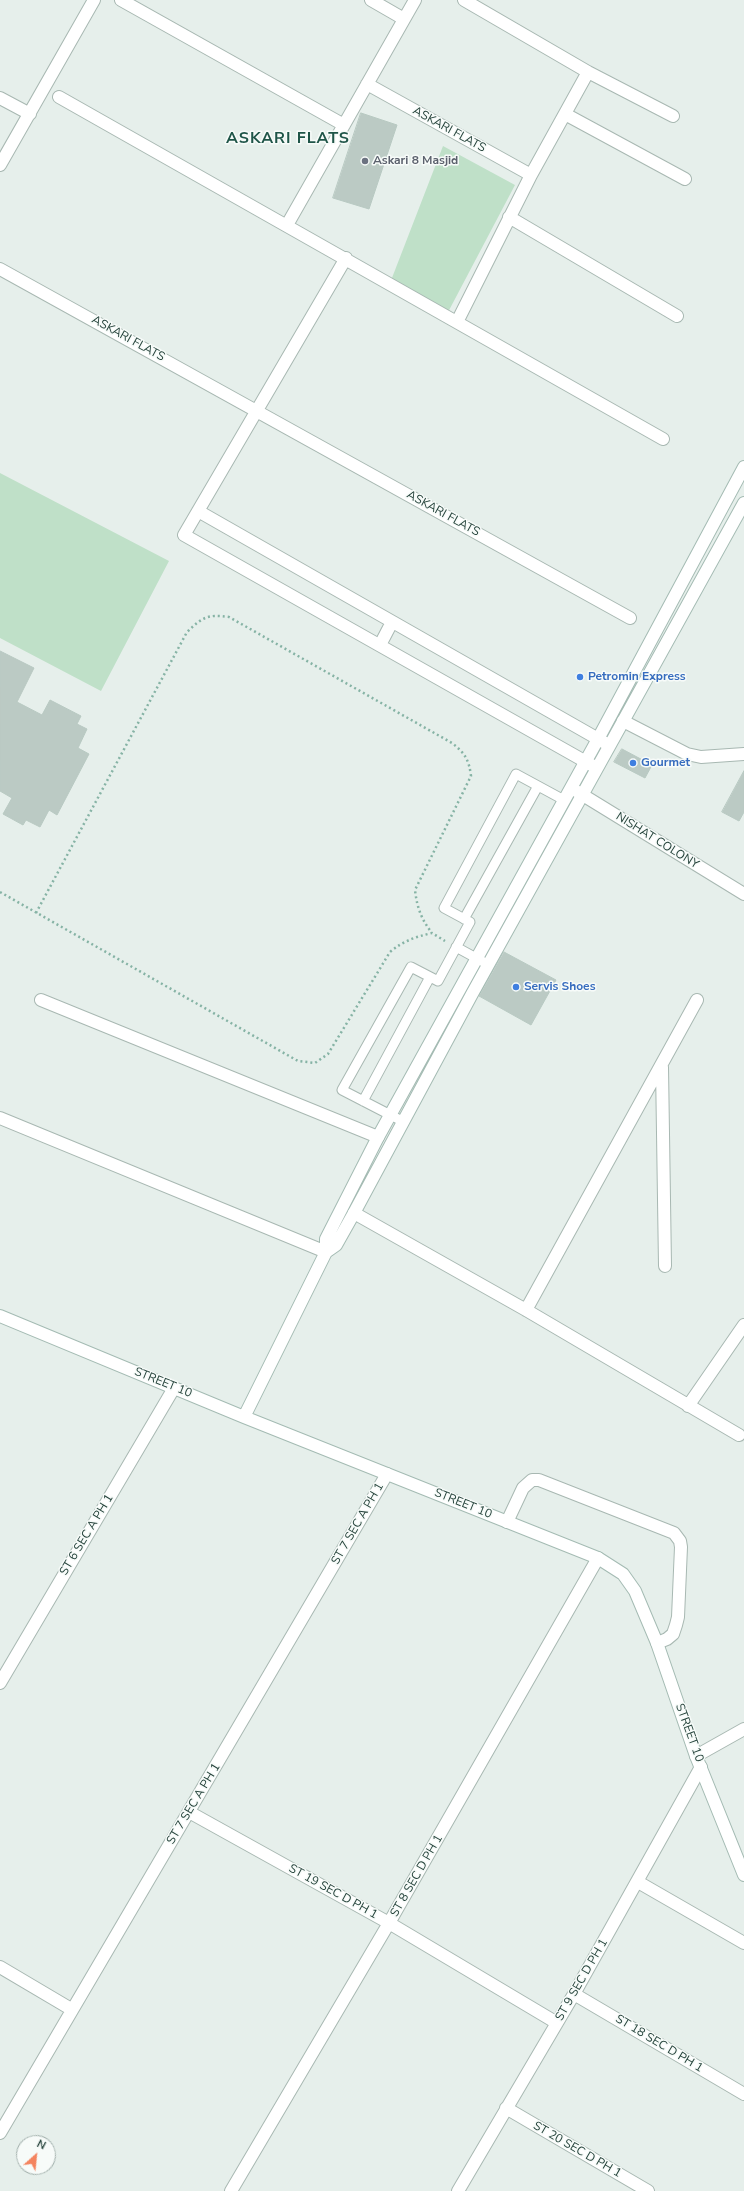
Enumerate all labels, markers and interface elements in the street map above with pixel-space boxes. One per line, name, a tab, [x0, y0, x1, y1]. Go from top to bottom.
street label: ASKARI FLATS	[410, 104, 488, 156]
district label: ASKARI FLATS	[226, 129, 350, 149]
place label: Askari 8 Masjid	[373, 154, 458, 168]
marker: Askari 8 Masjid	[360, 156, 370, 166]
street label: ASKARI FLATS	[89, 313, 167, 365]
street label: ASKARI FLATS	[404, 488, 482, 540]
place label: Petromin Express	[588, 670, 686, 684]
marker: Petromin Express	[575, 672, 585, 682]
place label: Gourmet	[641, 756, 690, 770]
marker: Gourmet	[628, 758, 638, 768]
street label: NISHAT COLONY	[613, 810, 701, 872]
place label: Servis Shoes	[524, 980, 595, 994]
marker: Servis Shoes	[511, 982, 521, 992]
street label: STREET 10	[132, 1365, 194, 1401]
street label: ST 7 SEC A PH 1	[329, 1481, 387, 1567]
street label: STREET 10	[432, 1486, 494, 1522]
street label: ST 6 SEC A PH 1	[57, 1492, 117, 1578]
street label: STREET 10	[672, 1702, 706, 1764]
street label: ST 7 SEC A PH 1	[164, 1761, 224, 1847]
street label: ST 8 SEC D PH 1	[388, 1832, 446, 1920]
street label: ST 19 SEC D PH 1	[286, 1862, 380, 1922]
street label: ST 9 SEC D PH 1	[553, 1936, 611, 2024]
street label: ST 18 SEC D PH 1	[613, 2012, 705, 2076]
street label: ST 20 SEC D PH 1	[530, 2119, 624, 2181]
north arrow	[16, 2135, 56, 2175]
text: N	[34, 2136, 48, 2153]

